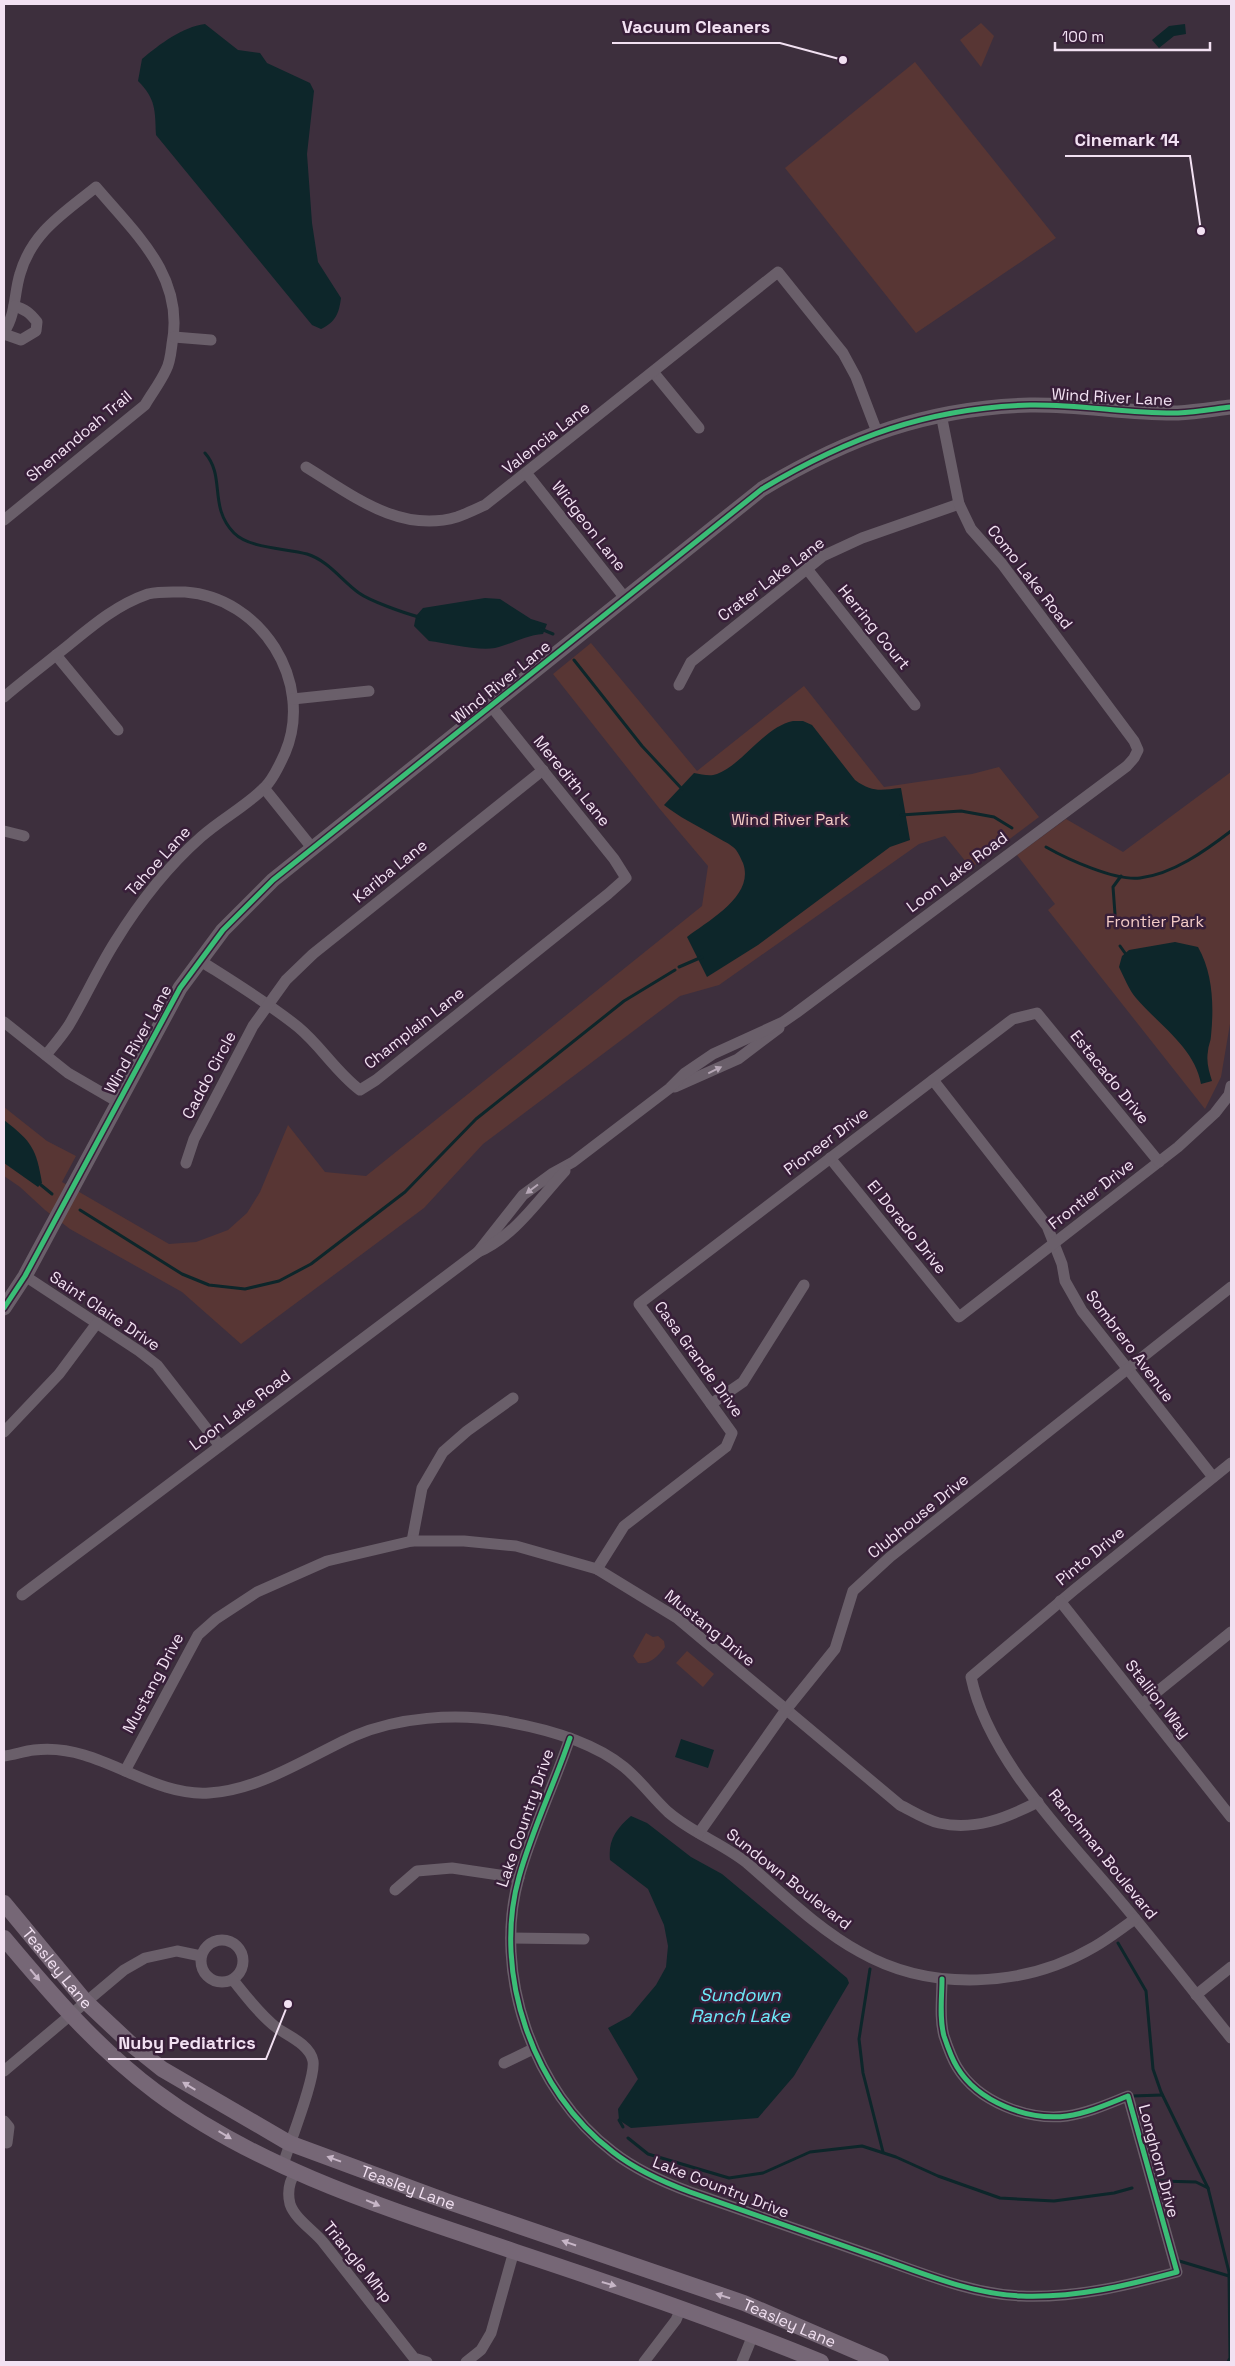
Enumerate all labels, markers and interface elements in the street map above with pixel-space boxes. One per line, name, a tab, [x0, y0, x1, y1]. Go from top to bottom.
callout: Vacuum Cleaners	[612, 10, 780, 43]
text: Vacuum Cleaners	[622, 15, 770, 38]
scale bar	[1055, 20, 1210, 52]
text: 100 m	[1062, 27, 1104, 46]
callout: Cinemark 14	[1065, 123, 1190, 156]
text: Cinemark 14	[1074, 128, 1180, 151]
street label: Wind River Lane	[1051, 383, 1173, 411]
street label: Shenandoah Trail	[22, 386, 136, 486]
street label: Valencia Lane	[498, 397, 594, 479]
street label: Widgeon Lane	[547, 477, 631, 575]
street label: Como Lake Road	[983, 521, 1077, 633]
street label: Crater Lake Lane	[713, 532, 829, 626]
street label: Herring Court	[833, 580, 915, 674]
street label: Wind River Lane	[447, 636, 555, 728]
street label: Meredith Lane	[529, 731, 615, 831]
park label: Wind River Park	[731, 809, 849, 830]
street label: Tahoe Lane	[121, 821, 195, 901]
street label: Loon Lake Road	[902, 827, 1012, 917]
street label: Kariba Lane	[349, 835, 431, 907]
park label: Frontier Park	[1106, 911, 1204, 932]
street label: Wind River Lane	[99, 981, 177, 1097]
street label: Champlain Lane	[360, 982, 468, 1074]
street label: Estacado Drive	[1066, 1026, 1154, 1128]
street label: Caddo Circle	[177, 1027, 241, 1123]
one-way arrow	[708, 1066, 722, 1074]
street label: Pioneer Drive	[779, 1102, 873, 1180]
street label: Frontier Drive	[1044, 1154, 1138, 1234]
street label: El Dorado Drive	[863, 1176, 951, 1278]
one-way arrow	[526, 1183, 539, 1194]
street label: Saint Claire Drive	[46, 1266, 164, 1356]
street label: Sombrero Avenue	[1081, 1286, 1179, 1406]
street label: Casa Grande Drive	[650, 1297, 748, 1421]
street label: Loon Lake Road	[185, 1365, 295, 1455]
street label: Clubhouse Drive	[863, 1469, 973, 1563]
street label: Pinto Drive	[1051, 1522, 1129, 1590]
street label: Mustang Drive	[660, 1585, 760, 1671]
street label: Mustang Drive	[118, 1629, 188, 1737]
street label: Stallion Way	[1121, 1655, 1195, 1743]
street label: Lake Country Drive	[491, 1746, 559, 1890]
street label: Ranchman Boulevard	[1044, 1784, 1162, 1924]
street label: Sundown Boulevard	[722, 1824, 856, 1934]
street label: Teasley Lane	[18, 1923, 97, 2013]
one-way arrow	[30, 1969, 41, 1982]
water label: Sundown Ranch Lake	[690, 1983, 791, 2027]
callout: Nuby Pediatrics	[108, 2026, 266, 2059]
text: Nuby Pediatrics	[118, 2031, 256, 2054]
one-way arrow	[183, 2081, 196, 2090]
street label: Longhorn Drive	[1134, 2102, 1184, 2220]
one-way arrow	[219, 2131, 232, 2140]
street label: Lake Country Drive	[650, 2151, 792, 2223]
one-way arrow	[326, 2155, 341, 2162]
street label: Teasley Lane	[358, 2160, 458, 2214]
one-way arrow	[366, 2199, 381, 2207]
street label: Triangle Mhp	[319, 2217, 397, 2307]
one-way arrow	[561, 2239, 576, 2247]
one-way arrow	[602, 2280, 617, 2288]
one-way arrow	[715, 2291, 730, 2299]
street label: Teasley Lane	[740, 2293, 839, 2352]

